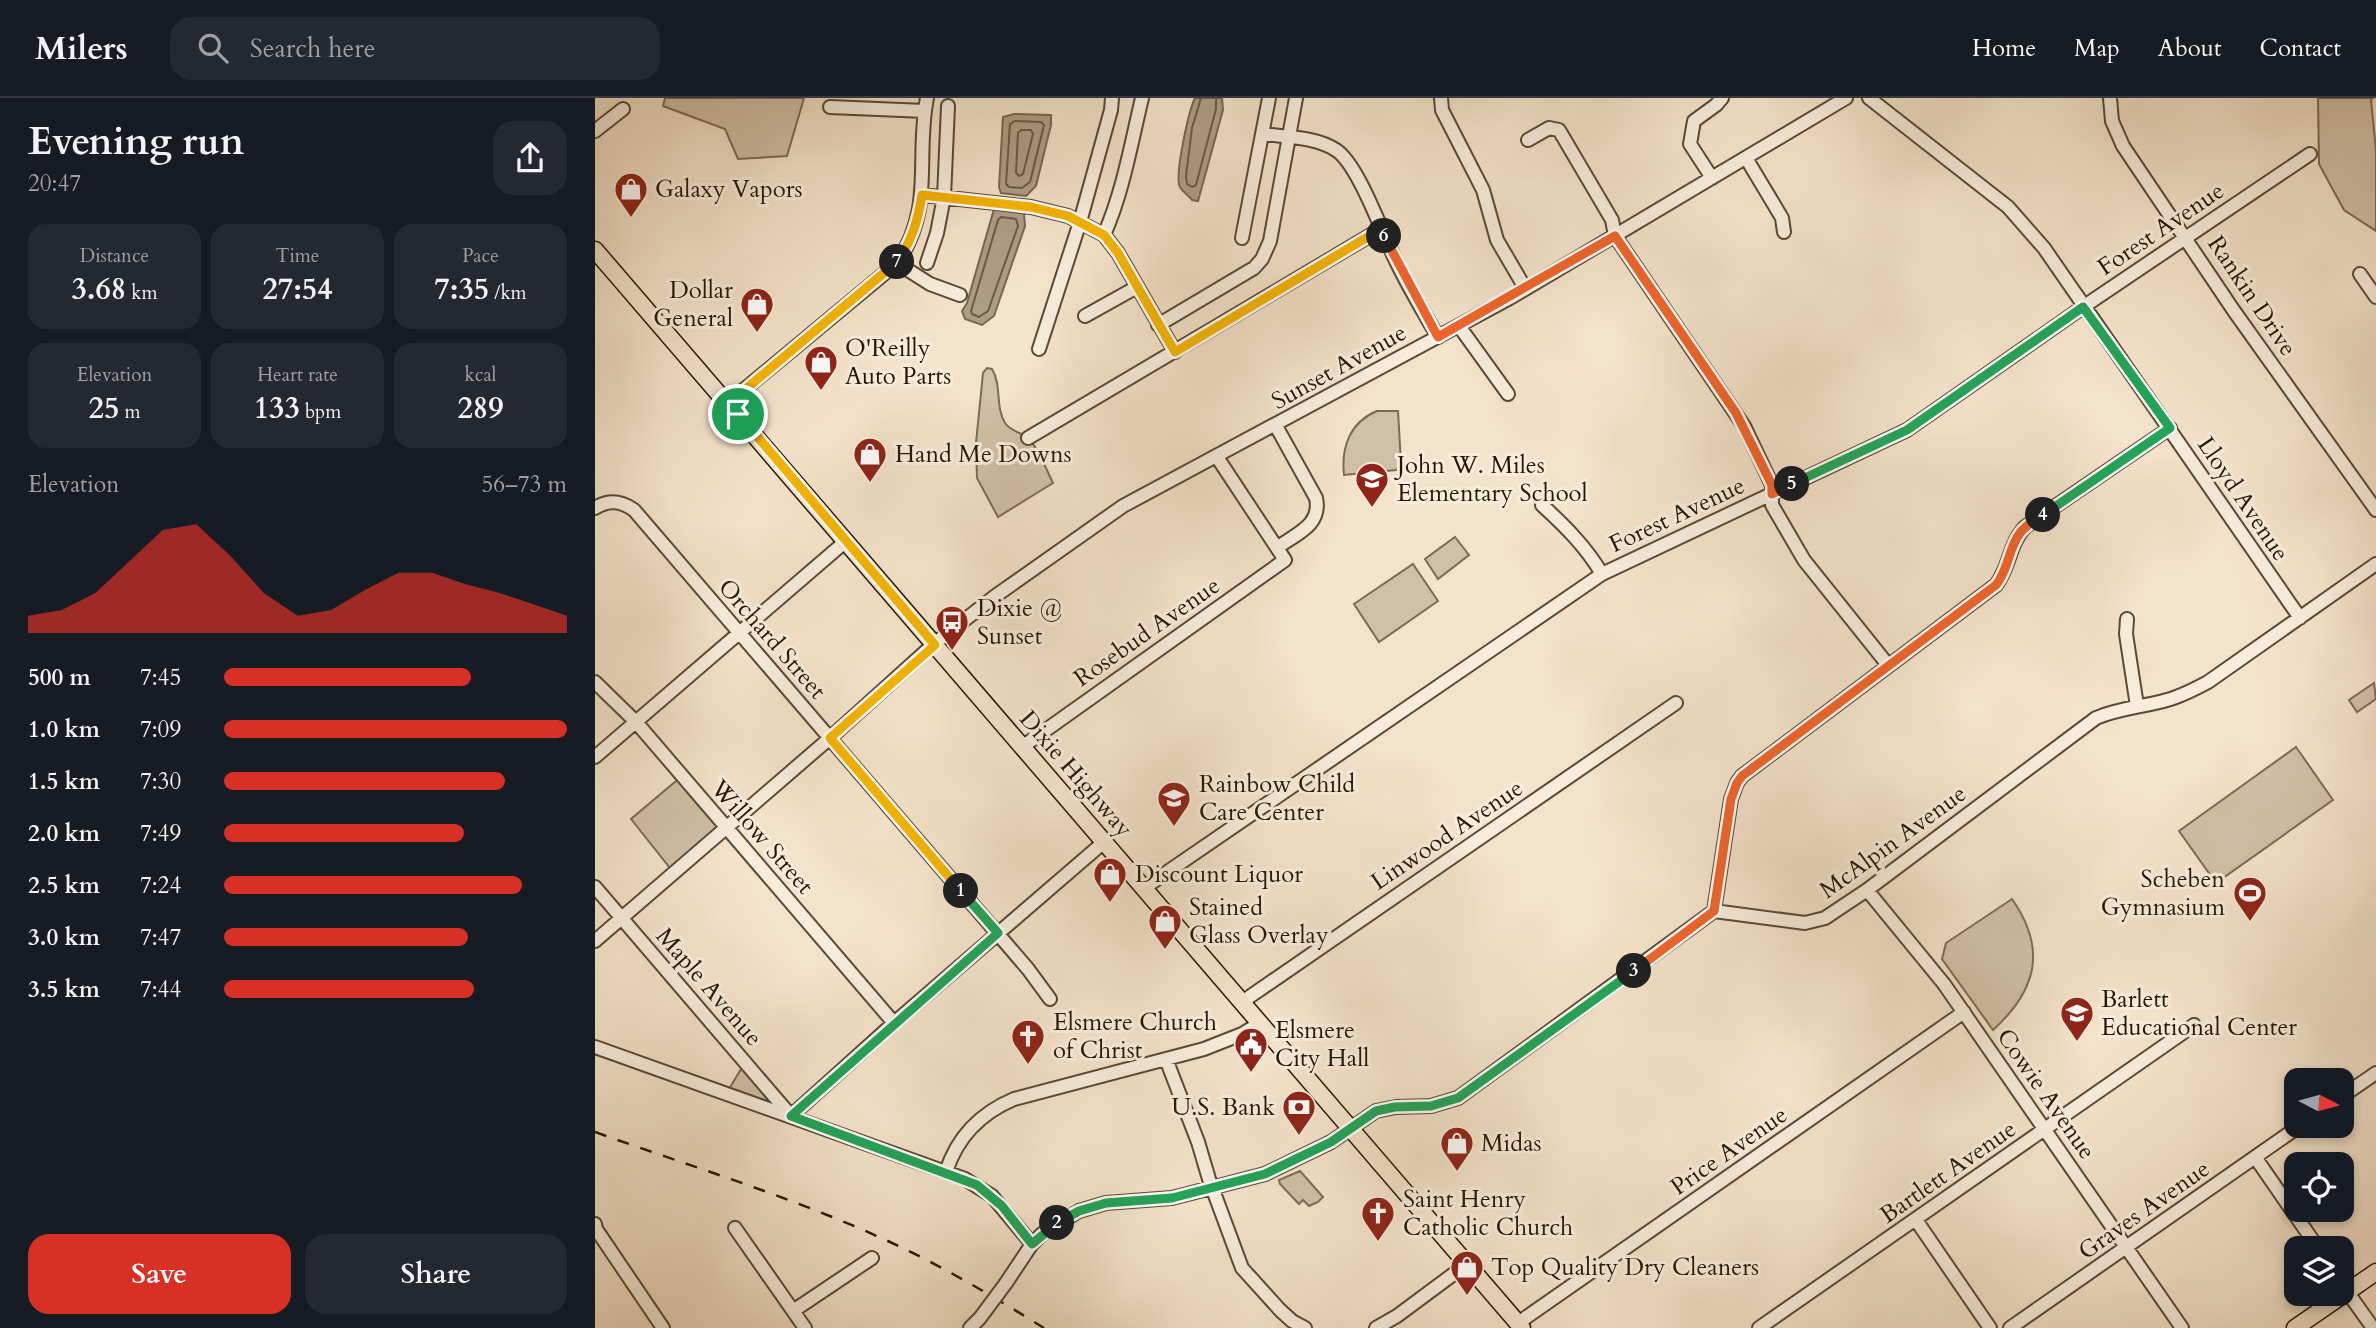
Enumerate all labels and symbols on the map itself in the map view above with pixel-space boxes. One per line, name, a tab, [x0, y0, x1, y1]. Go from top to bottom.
shop icon: Galaxy Vapors	[612, 170, 650, 219]
place label: Galaxy Vapors	[655, 173, 802, 206]
street label: Forest Avenue	[2091, 174, 2231, 284]
pin: 6	[1367, 218, 1401, 254]
street label: Rankin Drive	[2200, 229, 2304, 363]
pin: 7	[879, 244, 915, 280]
place label: Dollar General	[653, 274, 733, 335]
shop icon: Dollar General	[738, 285, 776, 334]
street label: Sunset Avenue	[1266, 316, 1412, 418]
place label: O'Reilly Auto Parts	[845, 332, 951, 393]
shop icon: O'Reilly Auto Parts	[802, 343, 840, 392]
pin	[708, 384, 768, 444]
street label: Lloyd Avenue	[2189, 430, 2297, 568]
shop icon: Hand Me Downs	[851, 435, 889, 484]
place label: Hand Me Downs	[895, 438, 1072, 471]
place label: John W. Miles Elementary School	[1394, 449, 1588, 510]
school or university icon: John W. Miles Elementary School	[1353, 460, 1391, 509]
pin: 5	[1775, 466, 1809, 502]
street label: Forest Avenue	[1604, 469, 1750, 561]
pin: 4	[2025, 498, 2061, 532]
street label: Rosebud Avenue	[1067, 569, 1227, 695]
street label: Orchard Street	[710, 572, 834, 707]
place label: Dixie @ Sunset	[977, 592, 1063, 653]
bus stop icon: Dixie @ Sunset	[933, 603, 971, 652]
street label: Dixie Highway	[1012, 704, 1140, 845]
place label: Rainbow Child Care Center	[1199, 768, 1355, 829]
street label: Willow Street	[702, 772, 821, 902]
street label: Linwood Avenue	[1364, 772, 1530, 898]
street label: McAlpin Avenue	[1813, 777, 1973, 907]
school or university icon: Rainbow Child Care Center	[1155, 779, 1193, 828]
shop icon: Discount Liquor	[1091, 855, 1129, 904]
place label: Discount Liquor	[1135, 858, 1303, 891]
place label: Scheben Gymnasium	[2101, 863, 2226, 924]
pin: 1	[943, 874, 979, 908]
sports icon: Scheben Gymnasium	[2231, 874, 2269, 923]
place label: Stained Glass Overlay	[1189, 891, 1329, 952]
shop icon: Stained Glass Overlay	[1146, 902, 1184, 951]
street label: Maple Avenue	[648, 921, 770, 1053]
pin: 3	[1616, 954, 1651, 988]
place label: Barlett Educational Center	[2101, 983, 2297, 1044]
school or university icon: Barlett Educational Center	[2058, 994, 2096, 1043]
place label: Elsmere Church of Christ	[1053, 1006, 1217, 1067]
place label: Elsmere City Hall	[1275, 1014, 1369, 1075]
church icon: Elsmere Church of Christ	[1009, 1017, 1047, 1066]
street label: Cowie Avenue	[1989, 1022, 2103, 1166]
public building icon: Elsmere City Hall	[1232, 1025, 1270, 1074]
north arrow	[2284, 1068, 2354, 1138]
bank icon: U.S. Bank	[1280, 1088, 1318, 1137]
place label: U.S. Bank	[1172, 1091, 1275, 1124]
street label: Price Avenue	[1664, 1099, 1794, 1203]
street label: Bartlett Avenue	[1873, 1113, 2023, 1231]
shop icon: Midas	[1438, 1124, 1476, 1173]
place label: Midas	[1481, 1127, 1542, 1160]
street label: Graves Avenue	[2072, 1152, 2216, 1268]
place label: Saint Henry Catholic Church	[1403, 1183, 1573, 1244]
church icon: Saint Henry Catholic Church	[1359, 1194, 1397, 1243]
pin: 2	[1039, 1206, 1075, 1240]
shop icon: Top Quality Dry Cleaners	[1448, 1248, 1486, 1297]
place label: Top Quality Dry Cleaners	[1491, 1251, 1759, 1284]

